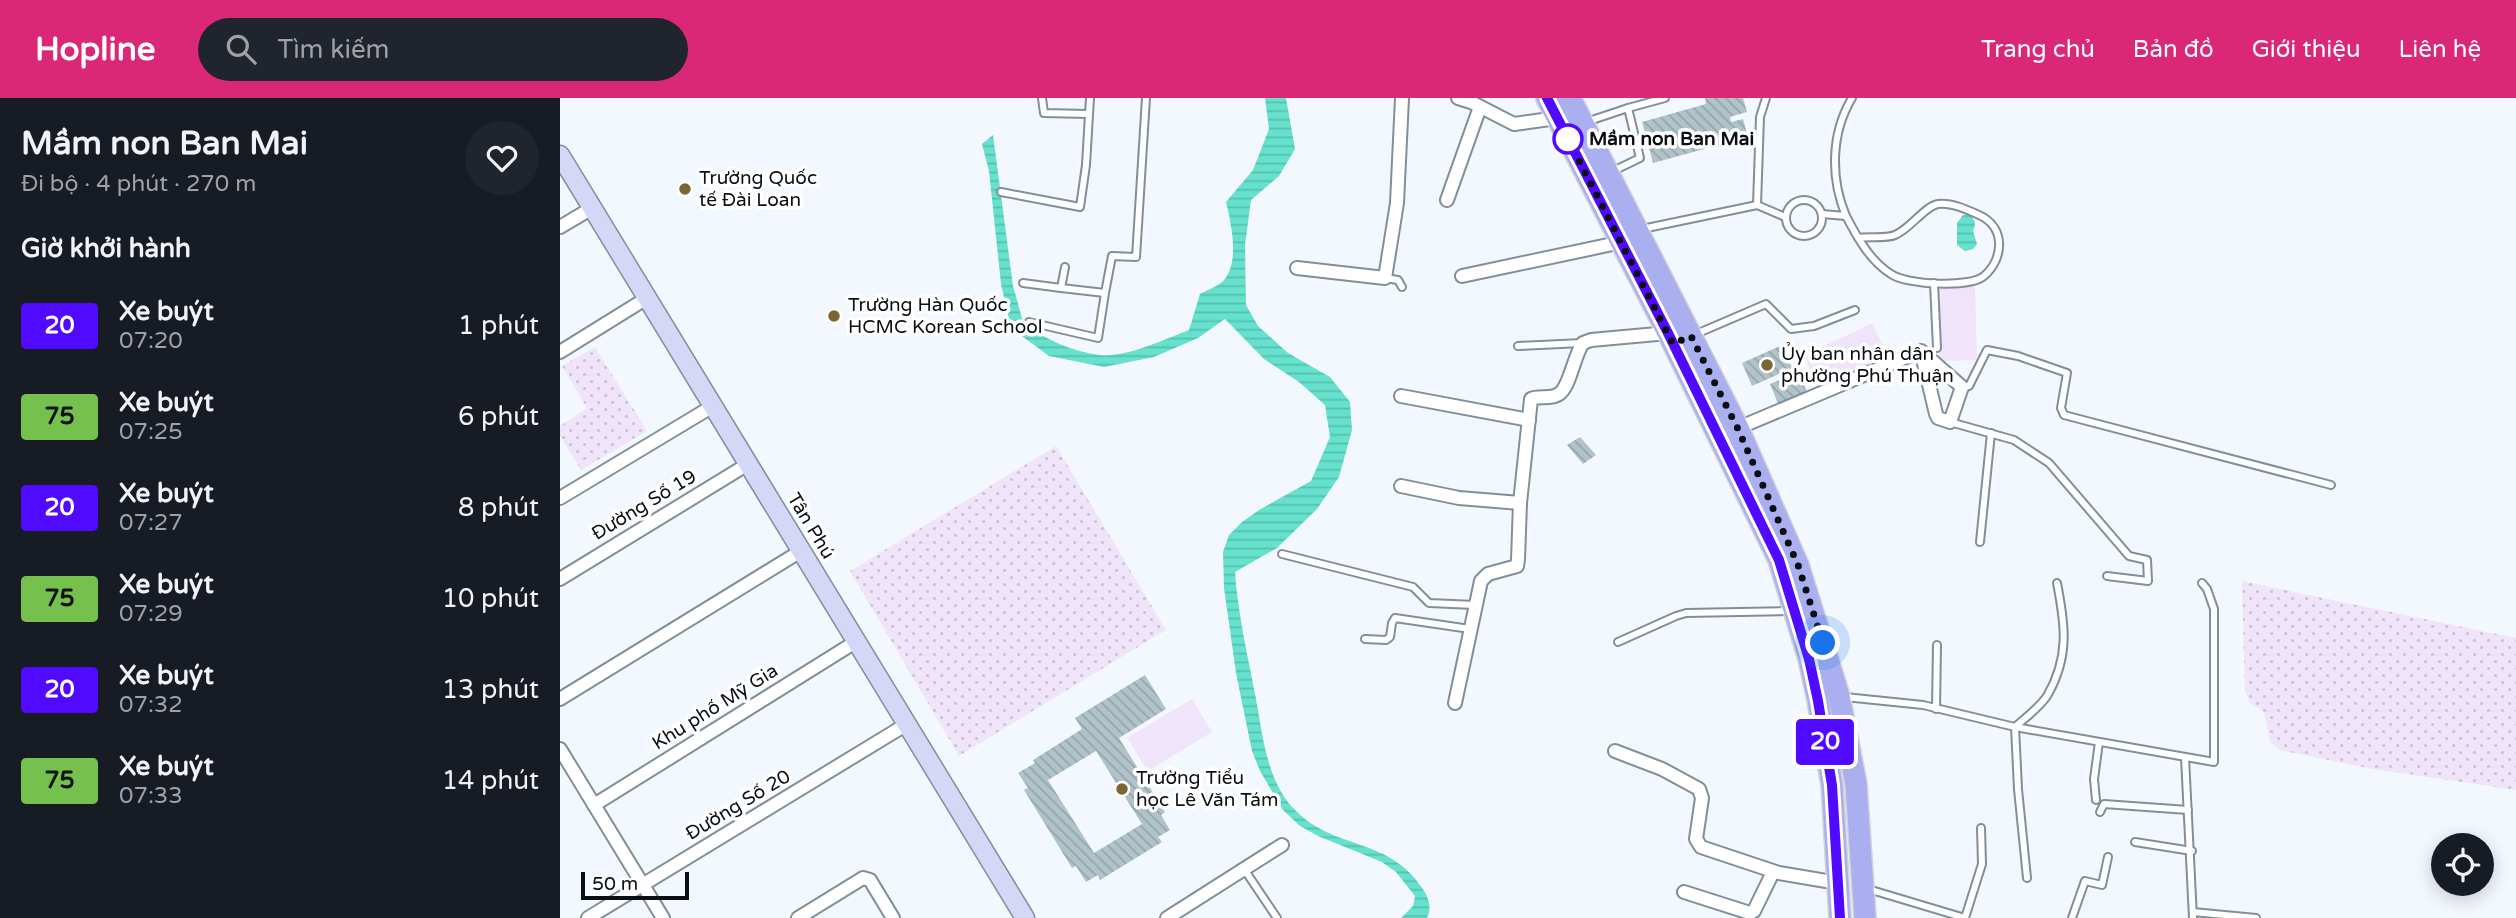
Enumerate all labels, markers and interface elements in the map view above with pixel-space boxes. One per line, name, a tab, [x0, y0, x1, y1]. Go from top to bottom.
search box	[198, 18, 688, 81]
text: Hopline	[35, 30, 156, 69]
icon: search	[222, 30, 260, 68]
text: Tìm kiếm	[278, 34, 389, 65]
text: Trang chủ	[1981, 35, 2095, 64]
text: Bản đồ	[2133, 35, 2214, 64]
text: Giới thiệu	[2252, 35, 2361, 64]
text: Liên hệ	[2399, 35, 2481, 64]
button: heart	[465, 121, 539, 195]
text: Mầm non Ban Mai	[21, 124, 308, 163]
marker: Mầm non Ban Mai	[1553, 124, 1583, 154]
place label: Mầm non Ban Mai	[1589, 128, 1754, 150]
place label: Trường Quốc tế Đài Loan	[699, 167, 817, 211]
text: Đi bộ · 4 phút · 270 m	[21, 170, 256, 198]
marker: Trường Quốc tế Đài Loan	[677, 181, 693, 197]
text: Giờ khởi hành	[21, 233, 191, 264]
place label: Trường Hàn Quốc HCMC Korean School	[848, 294, 1043, 338]
text: Xe buýt	[119, 296, 214, 327]
marker: Trường Hàn Quốc HCMC Korean School	[826, 308, 842, 324]
text: 1 phút	[458, 310, 539, 341]
text: 20	[44, 311, 75, 340]
text: 07:20	[119, 327, 183, 355]
place label: Ủy ban nhân dân phường Phú Thuận	[1781, 342, 1954, 387]
marker: Ủy ban nhân dân phường Phú Thuận	[1759, 357, 1775, 373]
text: Xe buýt	[119, 387, 214, 418]
text: 6 phút	[458, 401, 539, 432]
text: 75	[44, 402, 75, 431]
text: 07:25	[119, 418, 183, 446]
street label: Đường Số 19	[588, 465, 700, 545]
text: Xe buýt	[119, 478, 214, 509]
street label: Tân Phú	[783, 489, 839, 563]
text: 8 phút	[458, 492, 539, 523]
text: 20	[44, 493, 75, 522]
text: 07:27	[119, 509, 183, 537]
text: Xe buýt	[119, 569, 214, 600]
text: 10 phút	[442, 583, 539, 614]
text: 75	[44, 584, 75, 613]
text: 07:29	[119, 600, 183, 628]
your location	[1805, 625, 1840, 660]
text: Xe buýt	[119, 660, 214, 691]
street label: Khu phố Mỹ Gia	[648, 660, 782, 754]
text: 13 phút	[442, 674, 539, 705]
text: 20	[44, 675, 75, 704]
text: 07:32	[119, 691, 183, 719]
line badge: 20	[1794, 719, 1856, 765]
text: 20	[1810, 727, 1840, 756]
text: Xe buýt	[119, 751, 214, 782]
text: 14 phút	[442, 765, 539, 796]
street label: Đường Số 20	[682, 765, 794, 845]
text: 75	[44, 766, 75, 795]
place label: Trường Tiểu học Lê Văn Tám	[1136, 767, 1278, 811]
marker: Trường Tiểu học Lê Văn Tám	[1114, 781, 1130, 797]
text: 07:33	[119, 782, 183, 810]
map controls	[2431, 833, 2494, 896]
button: locate	[2431, 833, 2494, 896]
scale bar	[581, 869, 690, 901]
text: 50 m	[592, 873, 638, 895]

